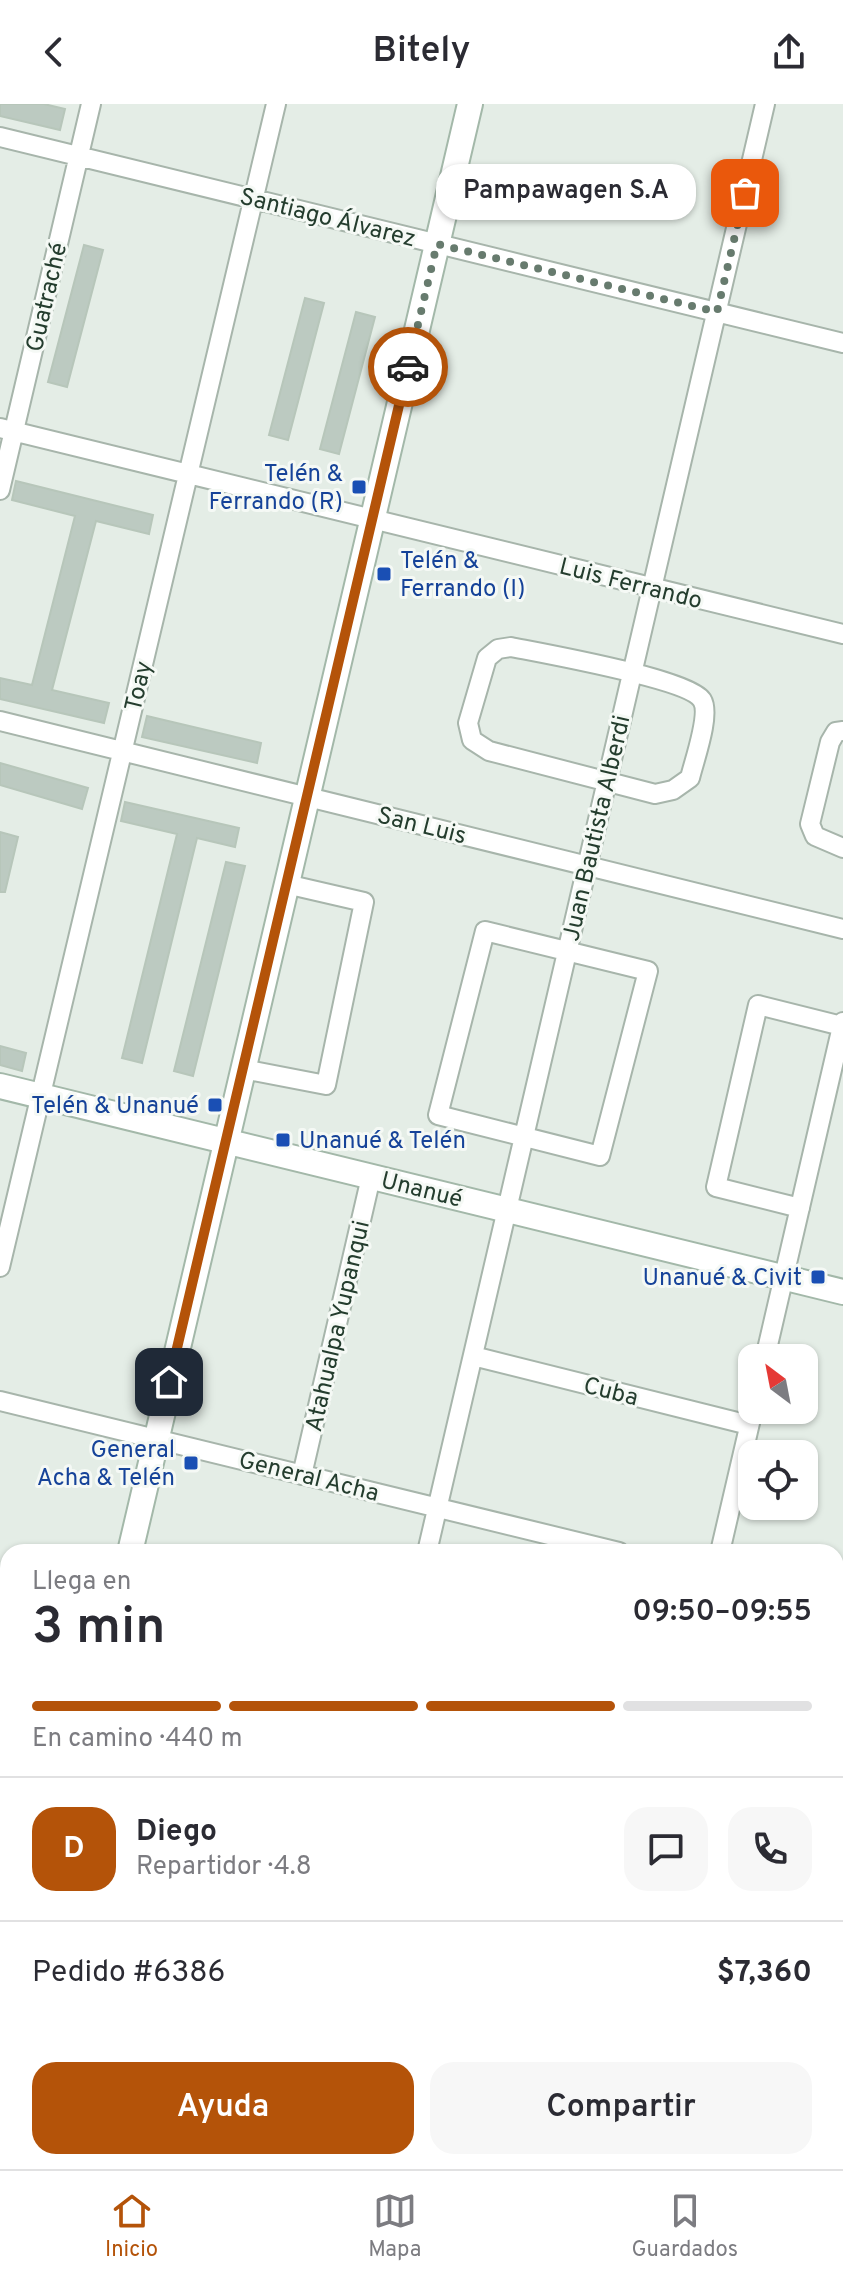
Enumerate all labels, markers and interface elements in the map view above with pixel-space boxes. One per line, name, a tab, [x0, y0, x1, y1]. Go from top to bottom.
text: Bitely	[373, 29, 470, 75]
icon: back	[32, 30, 76, 74]
icon: share	[767, 30, 811, 74]
pin	[711, 159, 779, 227]
callout: Pampawagen S.A	[437, 165, 697, 221]
icon: bag	[723, 171, 767, 215]
text: Pampawagen S.A	[463, 175, 669, 208]
street label: Santiago Álvarez	[236, 181, 419, 255]
street label: Guatraché	[21, 240, 75, 355]
courier	[368, 327, 448, 407]
icon: car	[386, 345, 430, 389]
place label: Telén & Ferrando (R)	[208, 460, 343, 518]
marker: Telén & Ferrando (R)	[350, 478, 368, 496]
place label: Telén & Ferrando (I)	[400, 547, 525, 605]
street label: Luis Ferrando	[556, 553, 705, 617]
marker: Telén & Ferrando (I)	[375, 565, 393, 583]
street label: Toay	[120, 658, 160, 715]
street label: Juan Bautista Alberdi	[557, 713, 639, 944]
street label: San Luis	[374, 801, 469, 852]
place label: Telén & Unanué	[31, 1092, 199, 1122]
marker: Telén & Unanué	[206, 1096, 224, 1114]
place label: Unanué & Telén	[299, 1127, 466, 1157]
marker: Unanué & Telén	[274, 1131, 292, 1149]
street label: Unanué	[378, 1166, 465, 1216]
street label: Atahualpa Yupanqui	[300, 1218, 378, 1435]
place label: Unanué & Civit	[642, 1264, 802, 1294]
marker: Unanué & Civit	[809, 1268, 827, 1286]
north arrow	[738, 1344, 818, 1424]
map controls	[738, 1344, 818, 1520]
pin	[135, 1348, 203, 1416]
icon: home	[147, 1360, 191, 1404]
street label: Cuba	[580, 1372, 641, 1414]
place label: General Acha & Telén	[37, 1436, 175, 1494]
button: locate	[738, 1440, 818, 1520]
street label: General Acha	[235, 1446, 382, 1510]
marker: General Acha & Telén	[182, 1454, 200, 1472]
text: Llega en	[32, 1566, 131, 1599]
text: 09:50–09:55	[632, 1594, 812, 1631]
text: 3 min	[32, 1596, 165, 1662]
text: En camino · 440 m	[32, 1723, 242, 1756]
button: chat	[624, 1807, 708, 1891]
button: phone	[728, 1807, 812, 1891]
text: Diego	[136, 1814, 217, 1851]
text: D	[63, 1831, 85, 1868]
text: Repartidor · 4.8	[136, 1851, 312, 1884]
text: Pedido #6386	[32, 1955, 226, 1992]
text: $7,360	[717, 1955, 812, 1992]
button: Ayuda	[32, 2062, 414, 2154]
button: Compartir	[430, 2062, 812, 2154]
tab: Inicio	[105, 2189, 158, 2264]
tab: Mapa	[368, 2189, 421, 2264]
tab: Guardados	[631, 2189, 738, 2264]

